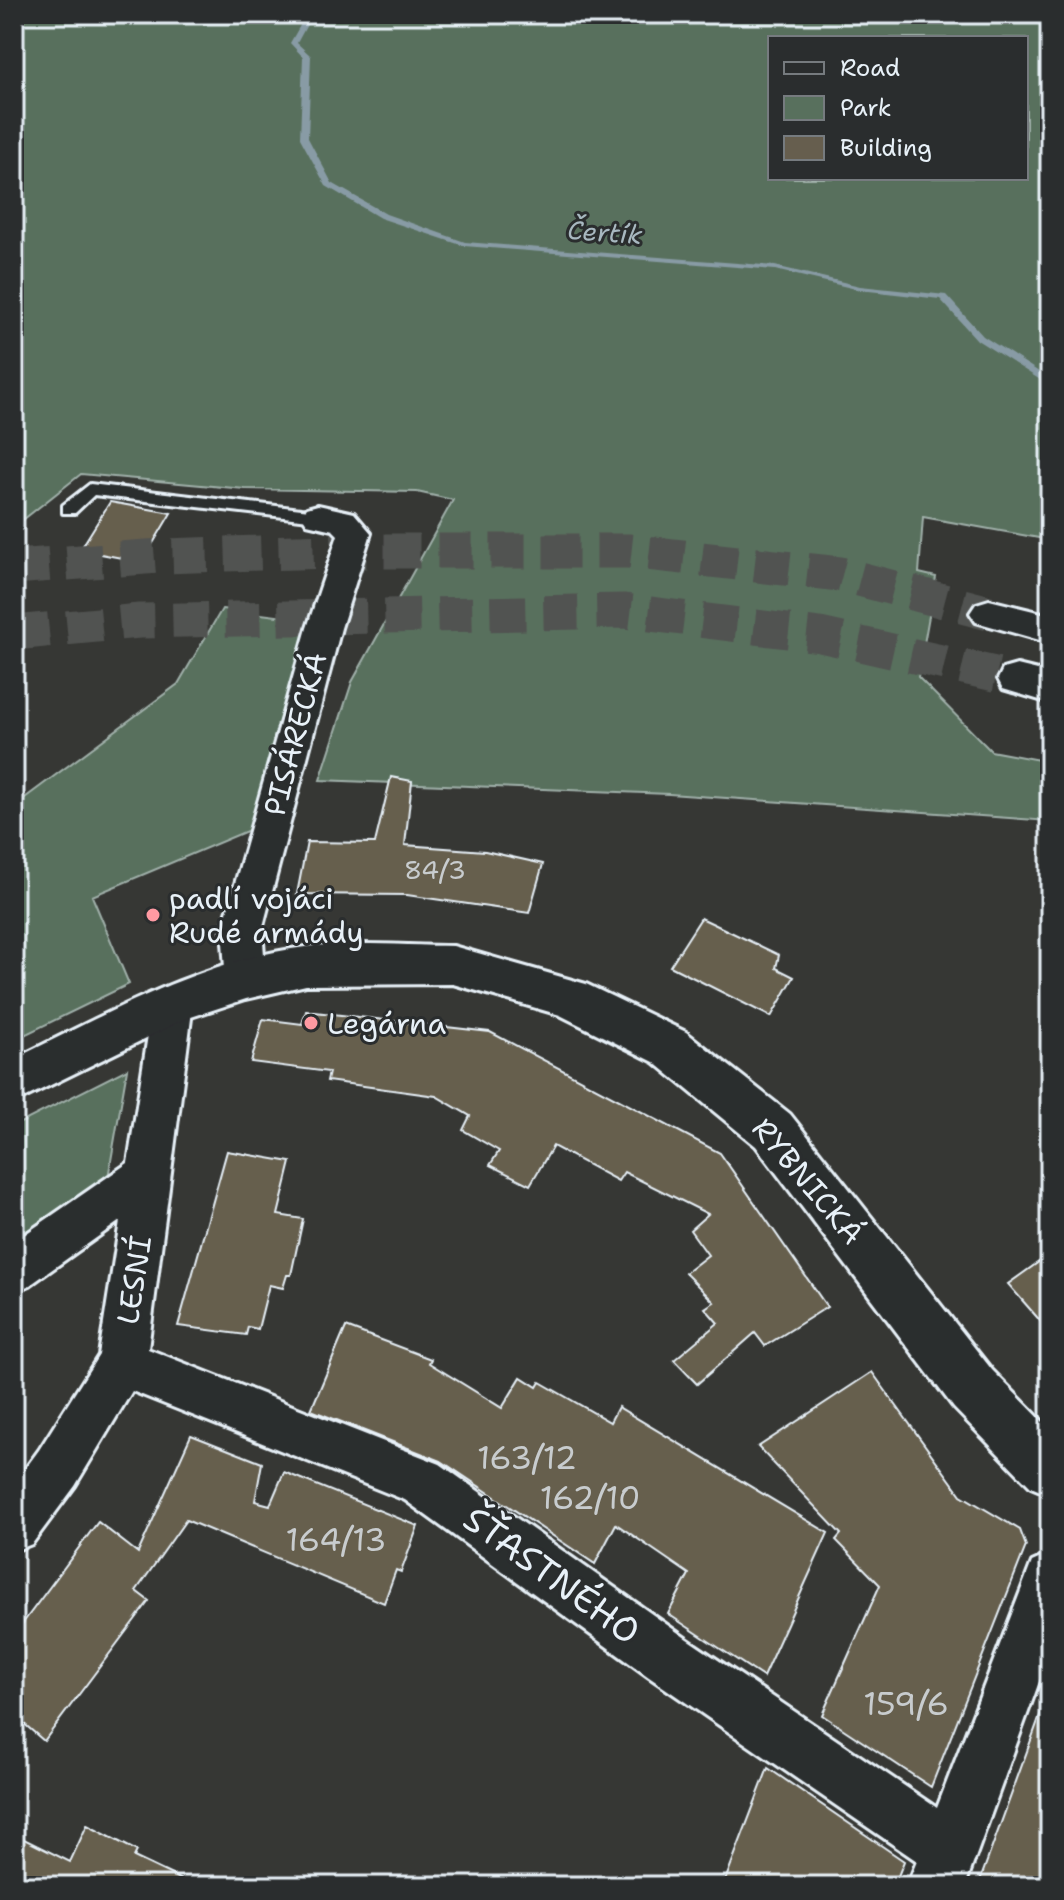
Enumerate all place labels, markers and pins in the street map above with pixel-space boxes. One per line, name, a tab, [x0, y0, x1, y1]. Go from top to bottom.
place label: padlí vojáci Rudé armády	[169, 878, 364, 953]
marker: padlí vojáci Rudé armády	[144, 906, 162, 924]
place label: Legárna	[327, 1003, 446, 1044]
marker: Legárna	[302, 1014, 320, 1032]

